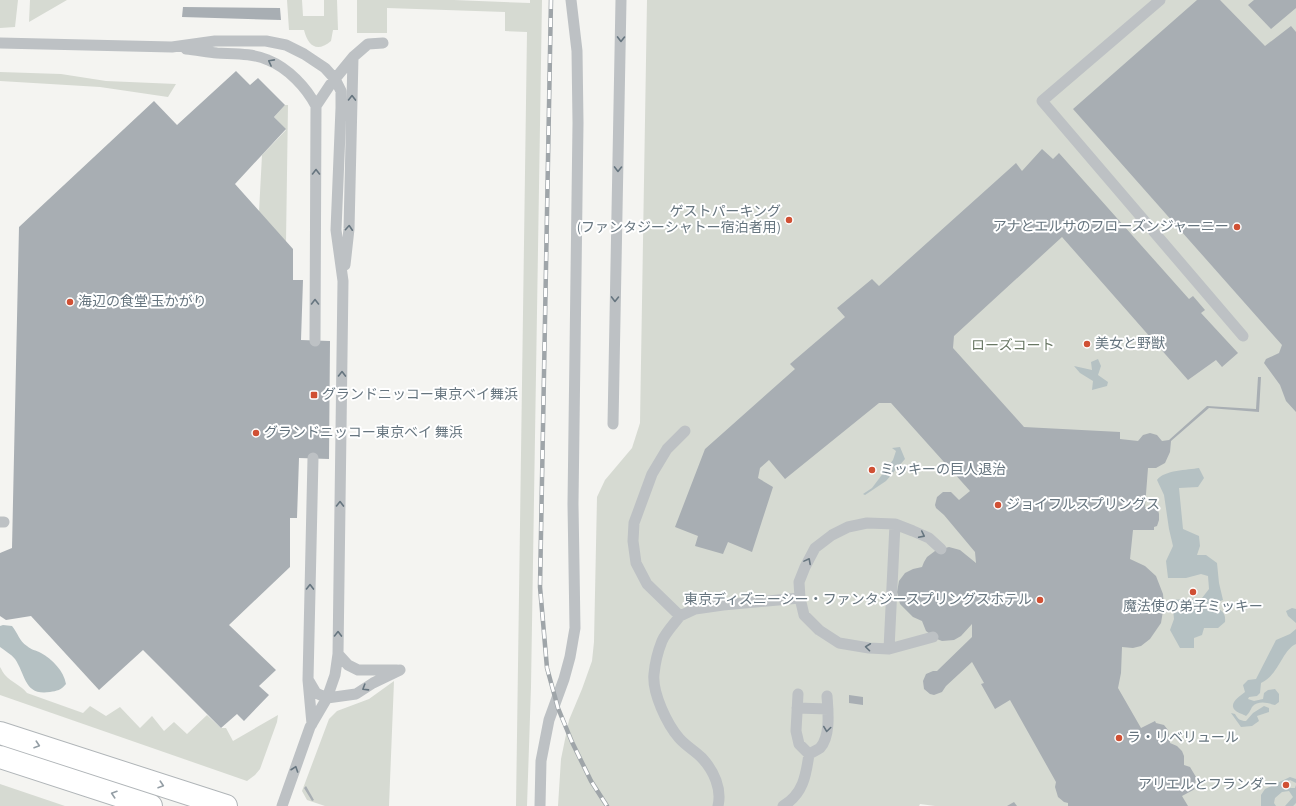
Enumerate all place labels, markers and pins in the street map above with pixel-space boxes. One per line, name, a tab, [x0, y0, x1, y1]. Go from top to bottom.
place label: ゲストパーキング (ファンタジーシャトー宿泊者用)	[577, 202, 781, 238]
marker: ゲストパーキング (ファンタジーシャトー宿泊者用)	[784, 215, 794, 225]
place label: アナとエルサのフローズンジャーニー	[993, 217, 1229, 237]
marker: アナとエルサのフローズンジャーニー	[1232, 222, 1242, 232]
place label: 海辺の食堂 玉かがり	[78, 292, 207, 312]
marker: 海辺の食堂 玉かがり	[65, 297, 75, 307]
place label: 美女と野獣	[1095, 334, 1165, 354]
marker: 美女と野獣	[1082, 339, 1092, 349]
place label: グランドニッコー東京ベイ舞浜	[322, 385, 518, 405]
marker: グランドニッコー東京ベイ舞浜	[309, 390, 319, 400]
place label: グランドニッコー東京ベイ 舞浜	[264, 423, 463, 443]
marker: グランドニッコー東京ベイ 舞浜	[251, 428, 261, 438]
place label: ミッキーの巨人退治	[880, 460, 1006, 480]
marker: ミッキーの巨人退治	[867, 465, 877, 475]
place label: ジョイフルスプリングス	[1006, 495, 1160, 515]
marker: ジョイフルスプリングス	[993, 500, 1003, 510]
marker: 魔法使の弟子ミッキー	[1188, 587, 1198, 597]
place label: 東京ディズニーシー・ファンタジースプリングスホテル	[684, 590, 1032, 610]
marker: 東京ディズニーシー・ファンタジースプリングスホテル	[1035, 595, 1045, 605]
place label: 魔法使の弟子ミッキー	[1123, 597, 1263, 617]
place label: ラ・リベリュール	[1127, 728, 1239, 748]
marker: ラ・リベリュール	[1114, 733, 1124, 743]
place label: アリエルとフランダー	[1138, 775, 1278, 795]
marker: アリエルとフランダー	[1281, 780, 1291, 790]

